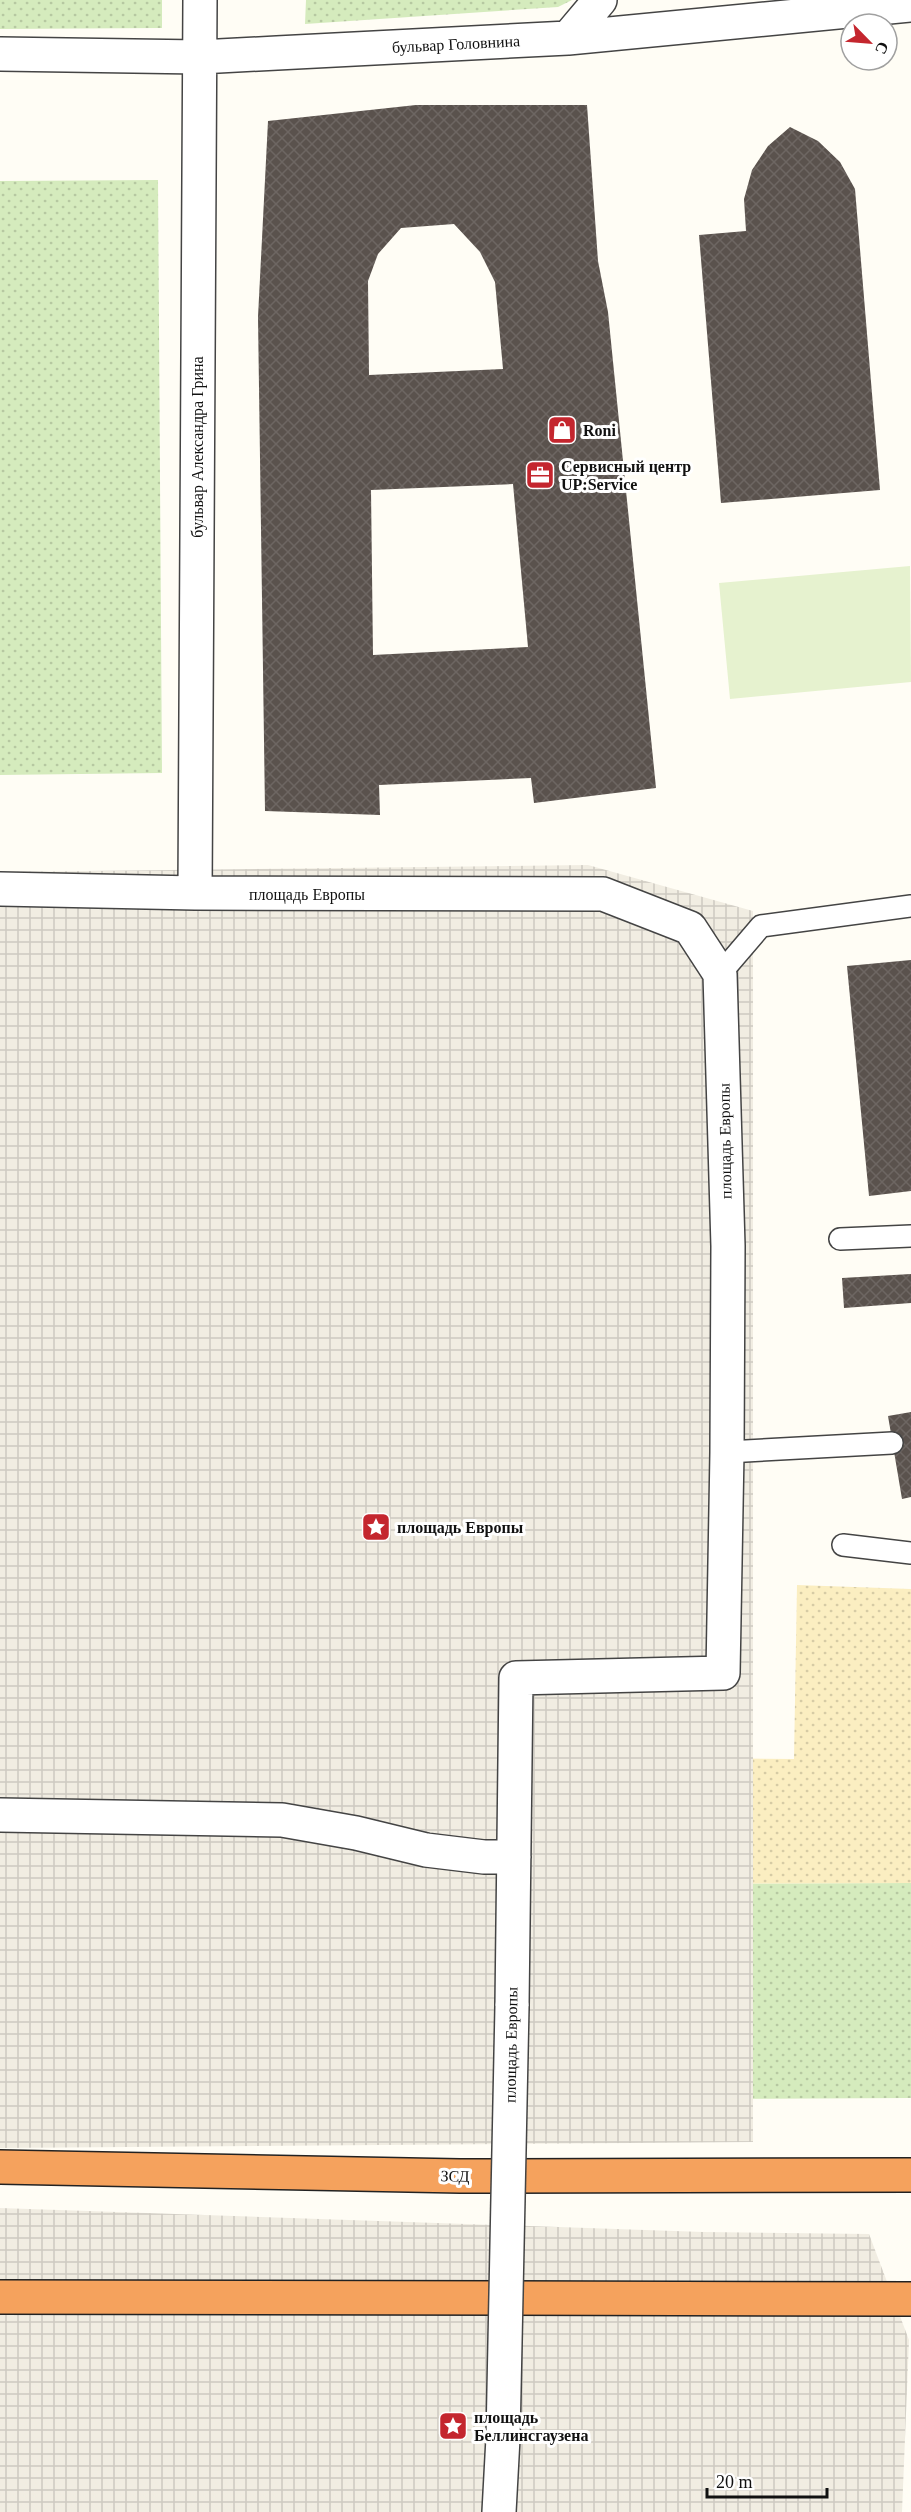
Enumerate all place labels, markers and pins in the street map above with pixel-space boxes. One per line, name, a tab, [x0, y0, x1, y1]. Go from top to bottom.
shop icon: Roni	[546, 414, 578, 446]
place label: Roni	[583, 422, 616, 439]
place label: Сервисный центр UP:Service	[561, 458, 691, 493]
office icon: Сервисный центр UP:Service	[524, 459, 556, 491]
place icon: площадь Европы	[360, 1511, 392, 1543]
place label: площадь Европы	[397, 1519, 524, 1537]
place label: площадь Беллинсгаузена	[474, 2409, 588, 2445]
place icon: площадь Беллинсгаузена	[437, 2410, 469, 2442]

